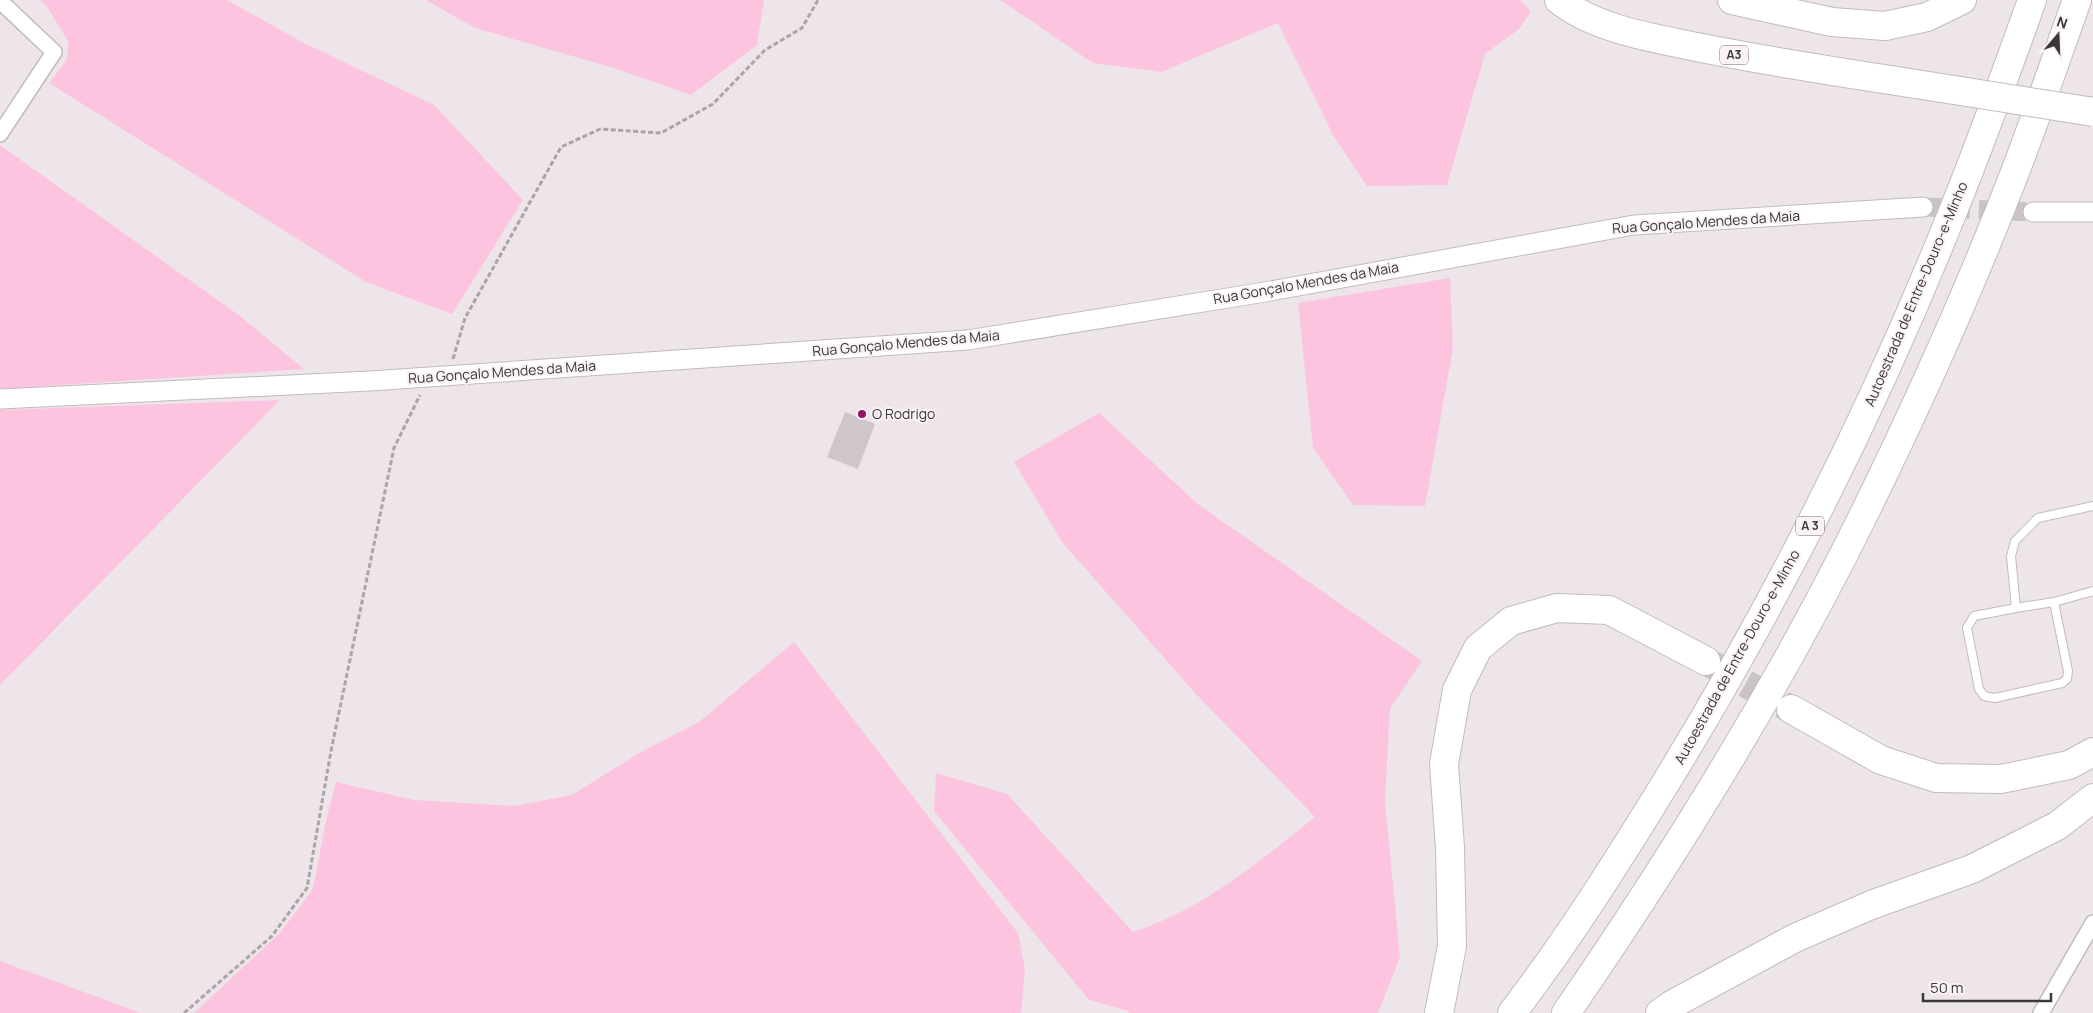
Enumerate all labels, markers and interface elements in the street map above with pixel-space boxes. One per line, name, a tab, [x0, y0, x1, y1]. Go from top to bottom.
north arrow	[2033, 10, 2083, 60]
text: N	[2055, 12, 2070, 33]
road number: A3	[1720, 46, 1748, 64]
street label: Autoestrada de Entre-Douro-e-Minho	[1859, 178, 1972, 409]
street label: Rua Gonçalo Mendes da Maia	[1611, 205, 1800, 238]
street label: Rua Gonçalo Mendes da Maia	[1212, 257, 1400, 308]
street label: Rua Gonçalo Mendes da Maia	[811, 325, 1000, 360]
street label: Rua Gonçalo Mendes da Maia	[407, 355, 596, 388]
place label: O Rodrigo	[872, 404, 935, 423]
marker: O Rodrigo	[856, 408, 868, 420]
road number: A 3	[1796, 516, 1824, 536]
street label: Autoestrada de Entre-Douro-e-Minho	[1669, 546, 1804, 767]
scale bar	[1923, 970, 2050, 1002]
text: 50 m	[1930, 977, 1964, 998]

